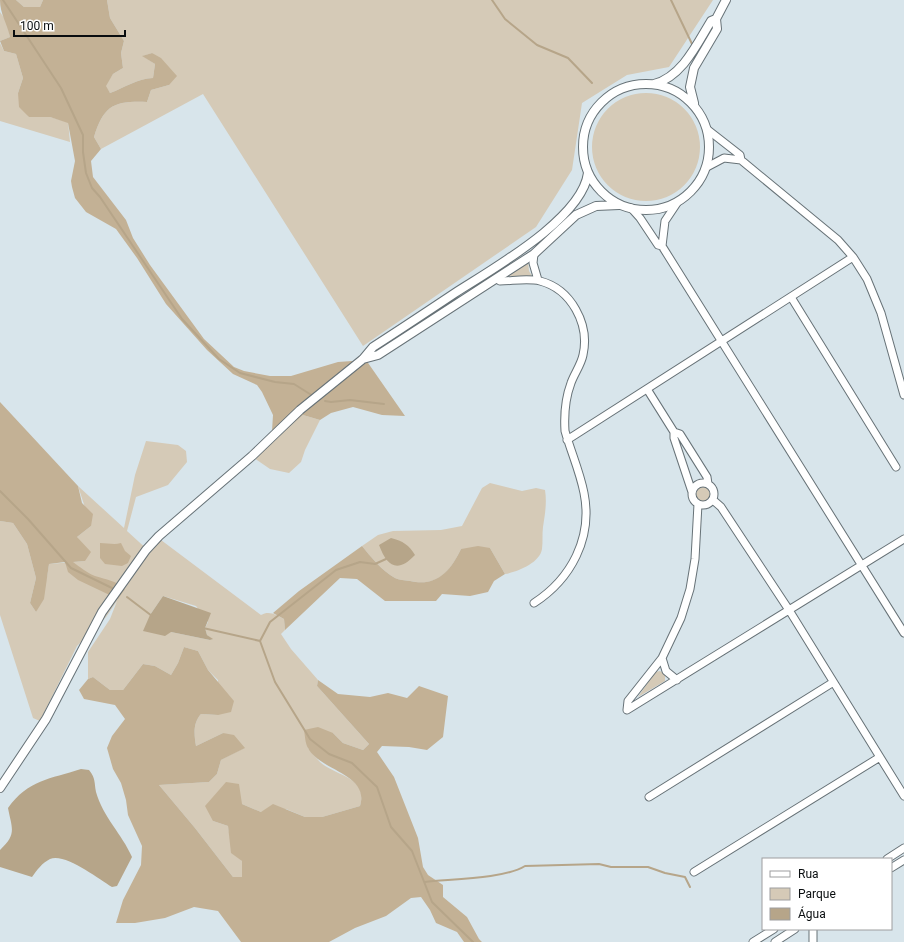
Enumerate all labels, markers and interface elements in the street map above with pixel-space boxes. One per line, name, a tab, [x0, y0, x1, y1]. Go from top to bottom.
scale bar	[14, 12, 125, 38]
text: 100 m	[20, 19, 54, 33]
legend	[762, 858, 892, 930]
text: Rua	[798, 867, 819, 881]
text: Parque	[798, 887, 836, 901]
text: Água	[798, 906, 826, 921]

